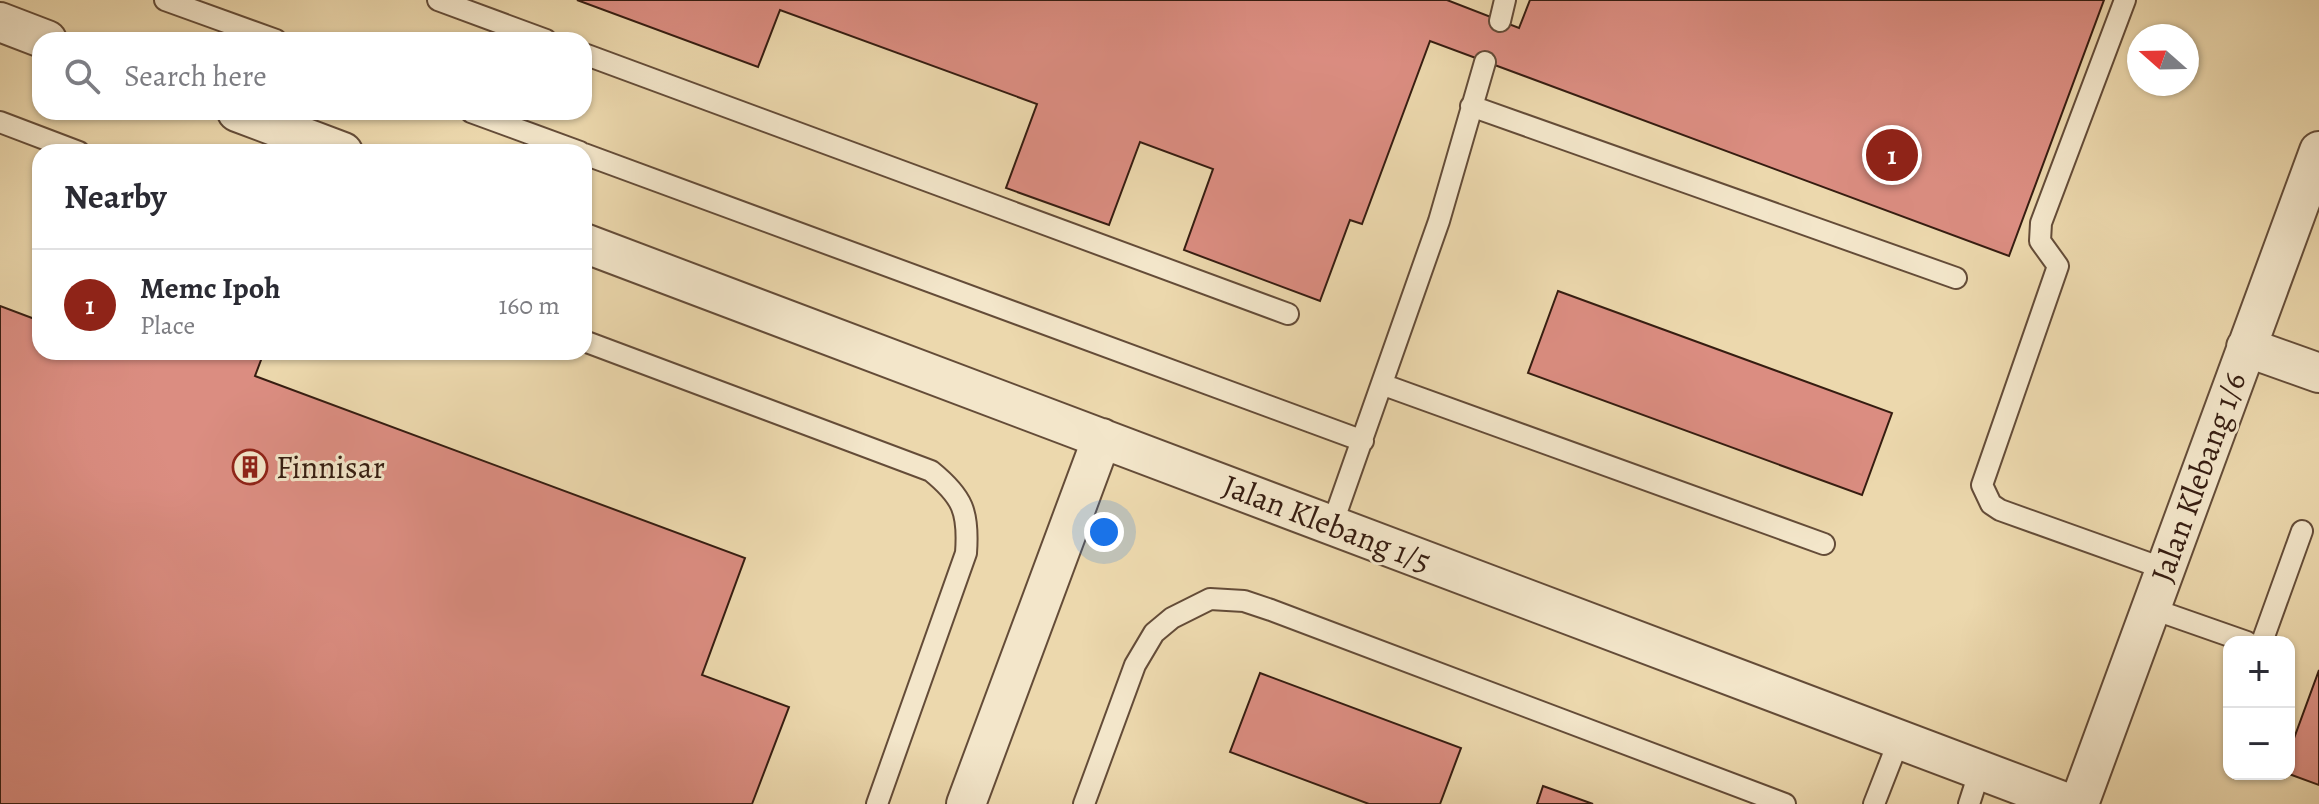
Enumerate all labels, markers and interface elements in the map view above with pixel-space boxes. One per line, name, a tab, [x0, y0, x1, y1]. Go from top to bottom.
north arrow	[2127, 24, 2199, 96]
search box	[32, 32, 592, 120]
icon: search	[60, 54, 104, 98]
text: Search here	[124, 56, 267, 96]
pin: 1	[1866, 125, 1918, 185]
text: Nearby	[64, 173, 167, 220]
text: Memc Ipoh	[140, 268, 280, 308]
text: 1	[85, 288, 95, 323]
text: 160 m	[498, 288, 560, 323]
text: Place	[140, 308, 195, 343]
street label: Jalan Klebang 1/6	[2140, 366, 2256, 588]
place label: Finnisar	[276, 445, 385, 489]
building icon: Finnisar	[231, 448, 269, 486]
street label: Jalan Klebang 1/5	[1217, 463, 1437, 583]
your location	[1084, 512, 1124, 552]
map controls	[2223, 636, 2295, 780]
button: +	[2223, 636, 2295, 708]
button: −	[2223, 708, 2295, 780]

